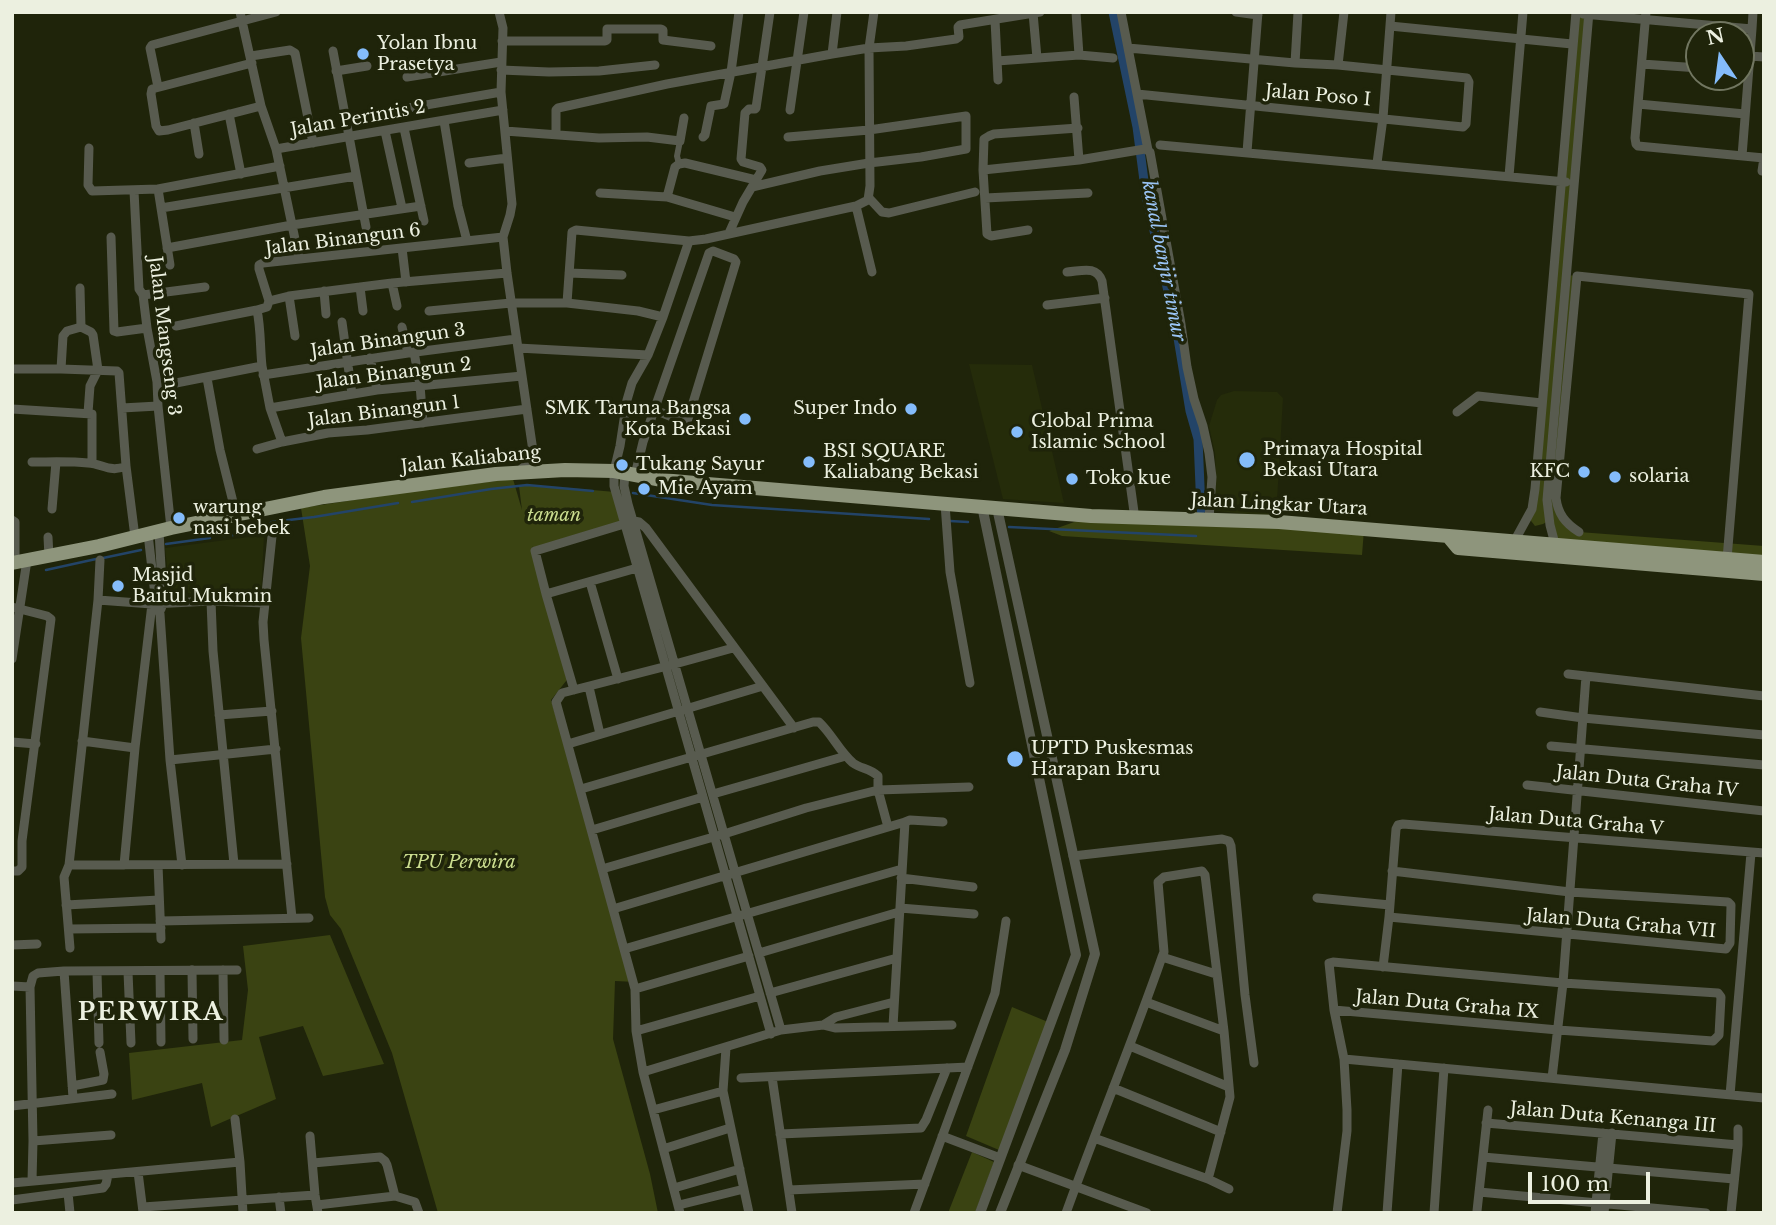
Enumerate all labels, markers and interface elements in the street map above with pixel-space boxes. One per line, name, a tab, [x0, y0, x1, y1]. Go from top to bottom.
north arrow	[1685, 21, 1755, 91]
text: N	[1704, 24, 1727, 50]
place label: Yolan Ibnu Prasetya	[377, 33, 477, 76]
marker: Yolan Ibnu Prasetya	[355, 46, 371, 62]
street label: Jalan Poso I	[1264, 81, 1372, 111]
street label: Jalan Perintis 2	[289, 97, 427, 141]
water label: kanal banjir timur	[1136, 179, 1190, 343]
street label: Jalan Binangun 6	[264, 220, 422, 260]
street label: Jalan Mangseng 3	[143, 255, 185, 417]
street label: Jalan Binangun 3	[309, 319, 467, 363]
street label: Jalan Binangun 2	[315, 354, 473, 394]
street label: Jalan Binangun 1	[307, 392, 461, 432]
place label: SMK Taruna Bangsa Kota Bekasi	[545, 398, 731, 440]
place label: Super Indo	[793, 398, 897, 420]
marker: Super Indo	[903, 401, 919, 417]
marker: SMK Taruna Bangsa Kota Bekasi	[737, 411, 753, 427]
place label: Global Prima Islamic School	[1031, 411, 1166, 453]
marker: Global Prima Islamic School	[1009, 424, 1025, 440]
place label: Primaya Hospital Bekasi Utara	[1263, 439, 1423, 482]
place label: BSI SQUARE Kaliabang Bekasi	[823, 441, 979, 484]
street label: Jalan Kaliabang	[400, 442, 542, 478]
marker: Primaya Hospital Bekasi Utara	[1237, 450, 1257, 470]
place label: Tukang Sayur	[636, 454, 764, 476]
marker: BSI SQUARE Kaliabang Bekasi	[801, 454, 817, 470]
marker: Tukang Sayur	[614, 457, 630, 473]
place label: KFC	[1529, 461, 1570, 483]
marker: KFC	[1576, 464, 1592, 480]
place label: solaria	[1629, 466, 1689, 488]
place label: Toko kue	[1086, 468, 1171, 490]
marker: solaria	[1607, 469, 1623, 485]
marker: Toko kue	[1064, 471, 1080, 487]
place label: Mie Ayam	[658, 478, 753, 500]
marker: Mie Ayam	[636, 481, 652, 497]
street label: Jalan Lingkar Utara	[1190, 490, 1368, 520]
place label: warung nasi bebek	[193, 497, 290, 540]
park label: taman	[527, 505, 581, 527]
marker: warung nasi bebek	[171, 510, 187, 526]
place label: Masjid Baitul Mukmin	[132, 565, 272, 608]
marker: Masjid Baitul Mukmin	[110, 578, 126, 594]
place label: UPTD Puskesmas Harapan Baru	[1031, 738, 1193, 780]
marker: UPTD Puskesmas Harapan Baru	[1005, 749, 1025, 769]
street label: Jalan Duta Graha IV	[1555, 762, 1739, 802]
street label: Jalan Duta Graha V	[1488, 804, 1664, 840]
park label: TPU Perwira	[402, 852, 516, 874]
street label: Jalan Duta Graha VII	[1525, 905, 1717, 943]
street label: Jalan Duta Graha IX	[1355, 986, 1539, 1024]
district label: PERWIRA	[79, 999, 223, 1027]
street label: Jalan Duta Kenanga III	[1509, 1098, 1717, 1138]
scale bar	[1531, 1158, 1654, 1202]
text: 100 m	[1541, 1171, 1609, 1197]

